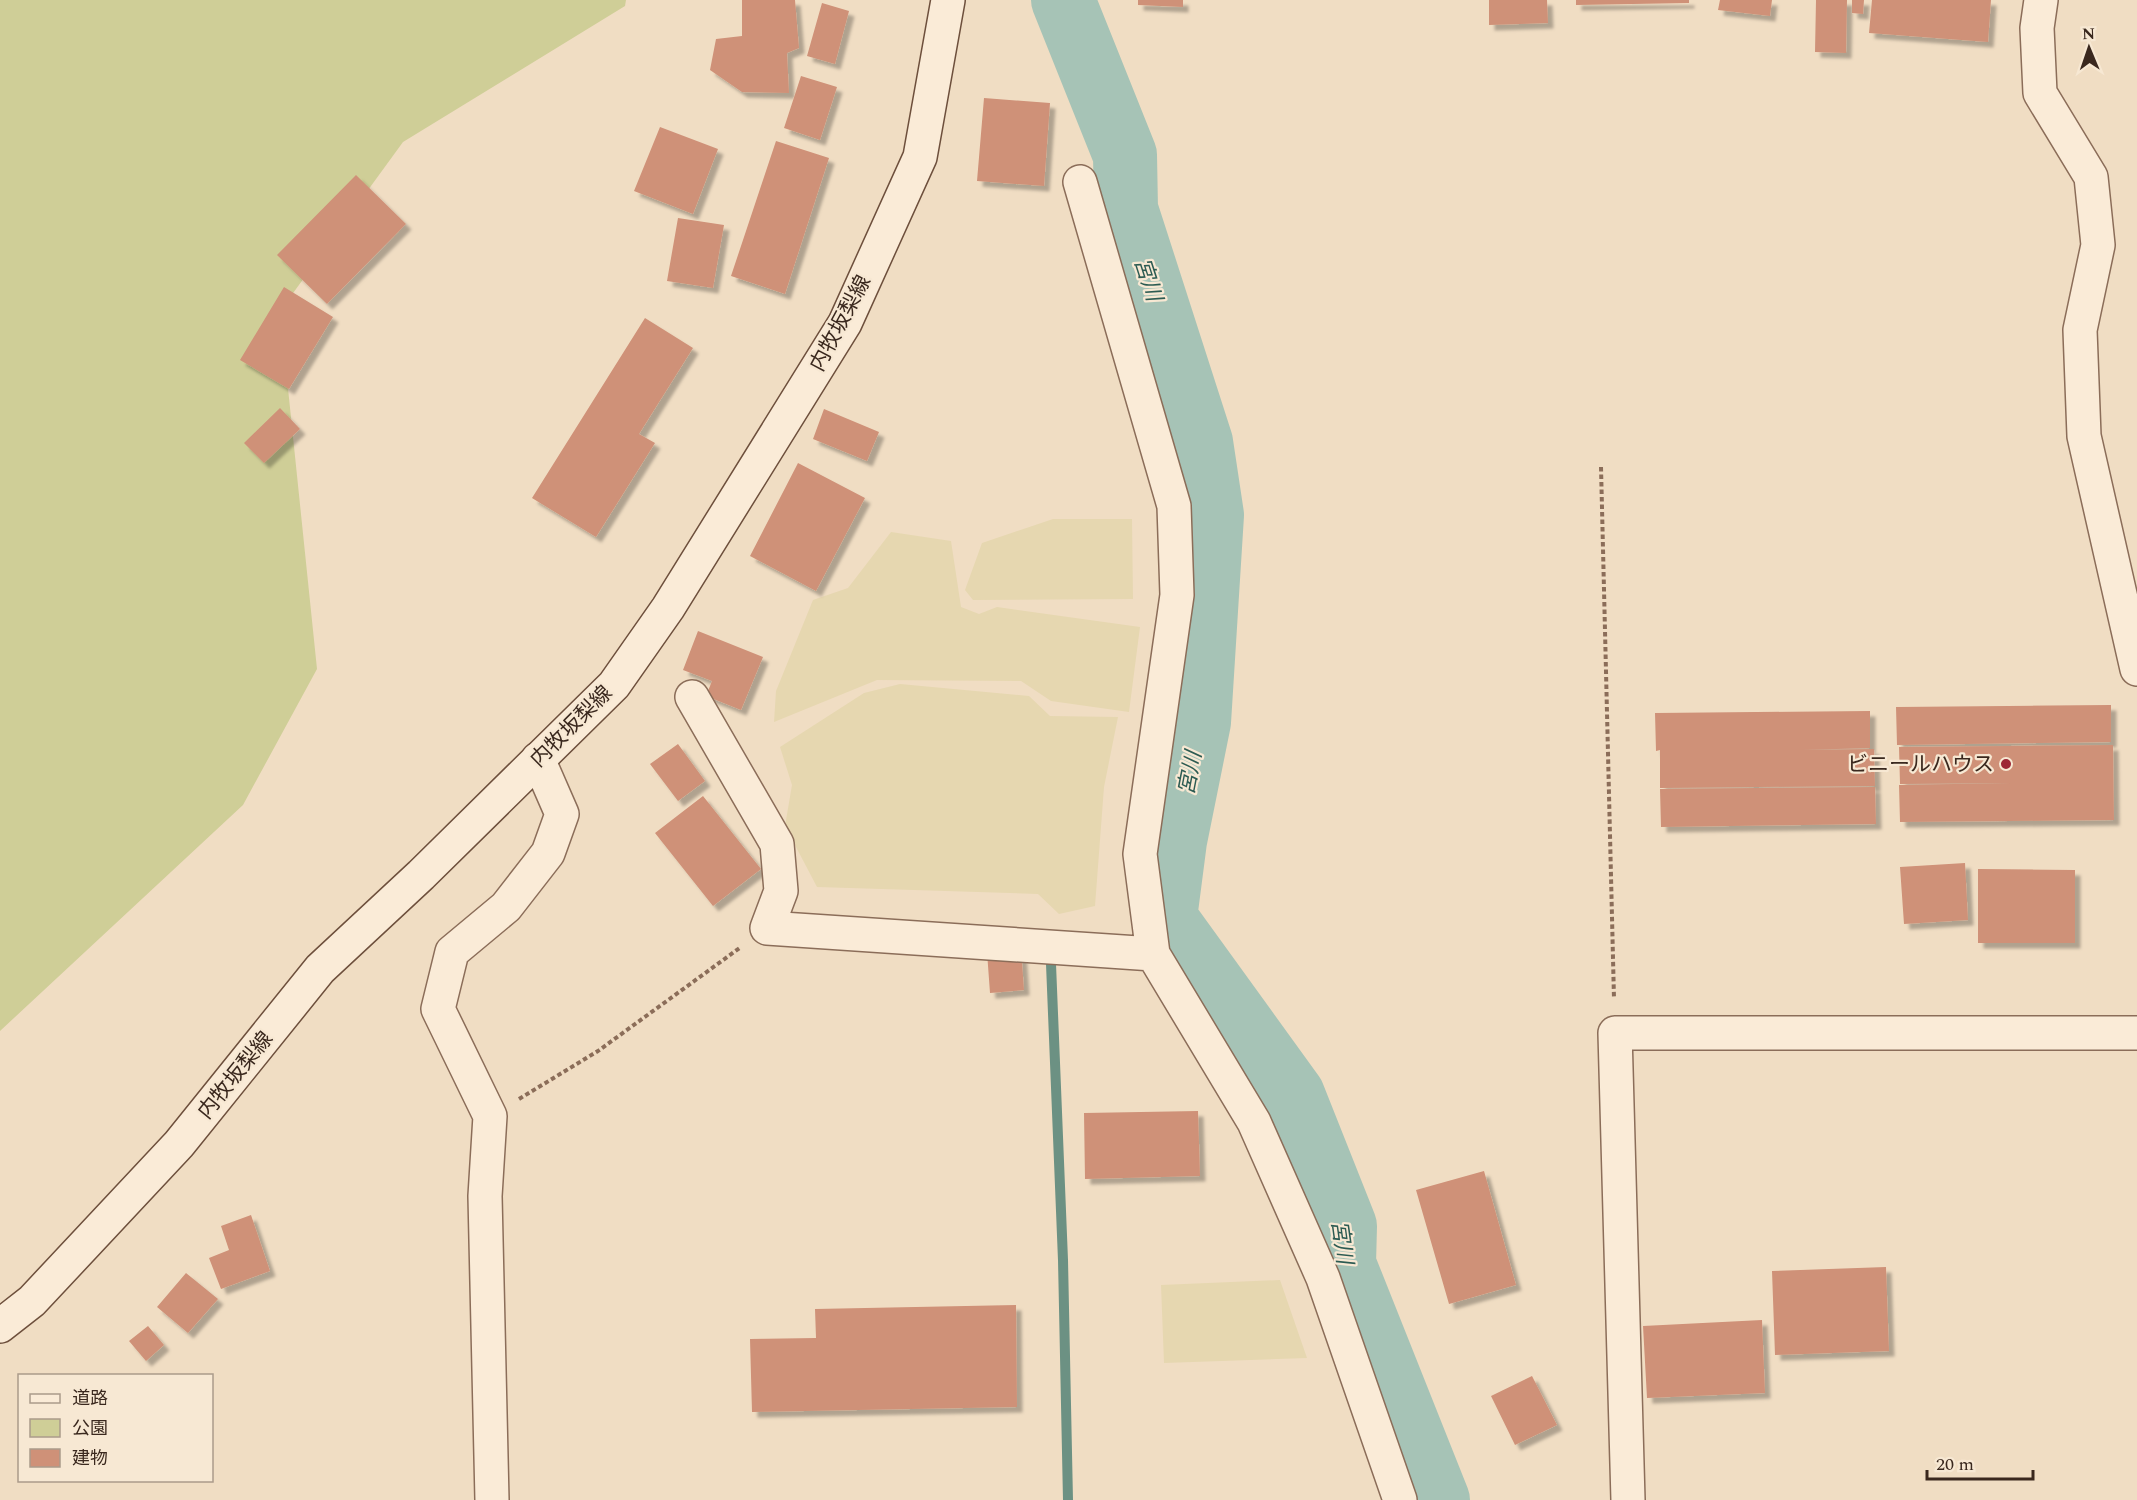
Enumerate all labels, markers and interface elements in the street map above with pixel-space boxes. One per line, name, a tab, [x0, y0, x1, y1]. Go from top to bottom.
north arrow	[2059, 18, 2119, 78]
text: N	[2082, 22, 2095, 46]
water label: 宮川	[1125, 253, 1171, 307]
street label: 内牧坂梨線	[802, 270, 880, 377]
street label: 内牧坂梨線	[523, 678, 620, 775]
water label: 宮川	[1170, 747, 1211, 798]
place label: ビニールハウス	[1847, 749, 1994, 781]
marker: ビニールハウス	[1999, 757, 2013, 771]
street label: 内牧坂梨線	[190, 1025, 281, 1126]
water label: 宮川	[1322, 1218, 1361, 1268]
legend	[18, 1374, 213, 1482]
text: 道路	[72, 1385, 108, 1412]
text: 公園	[72, 1415, 108, 1442]
scale bar	[1927, 1443, 2034, 1481]
text: 建物	[72, 1445, 108, 1472]
text: 20 m	[1936, 1451, 1974, 1478]

